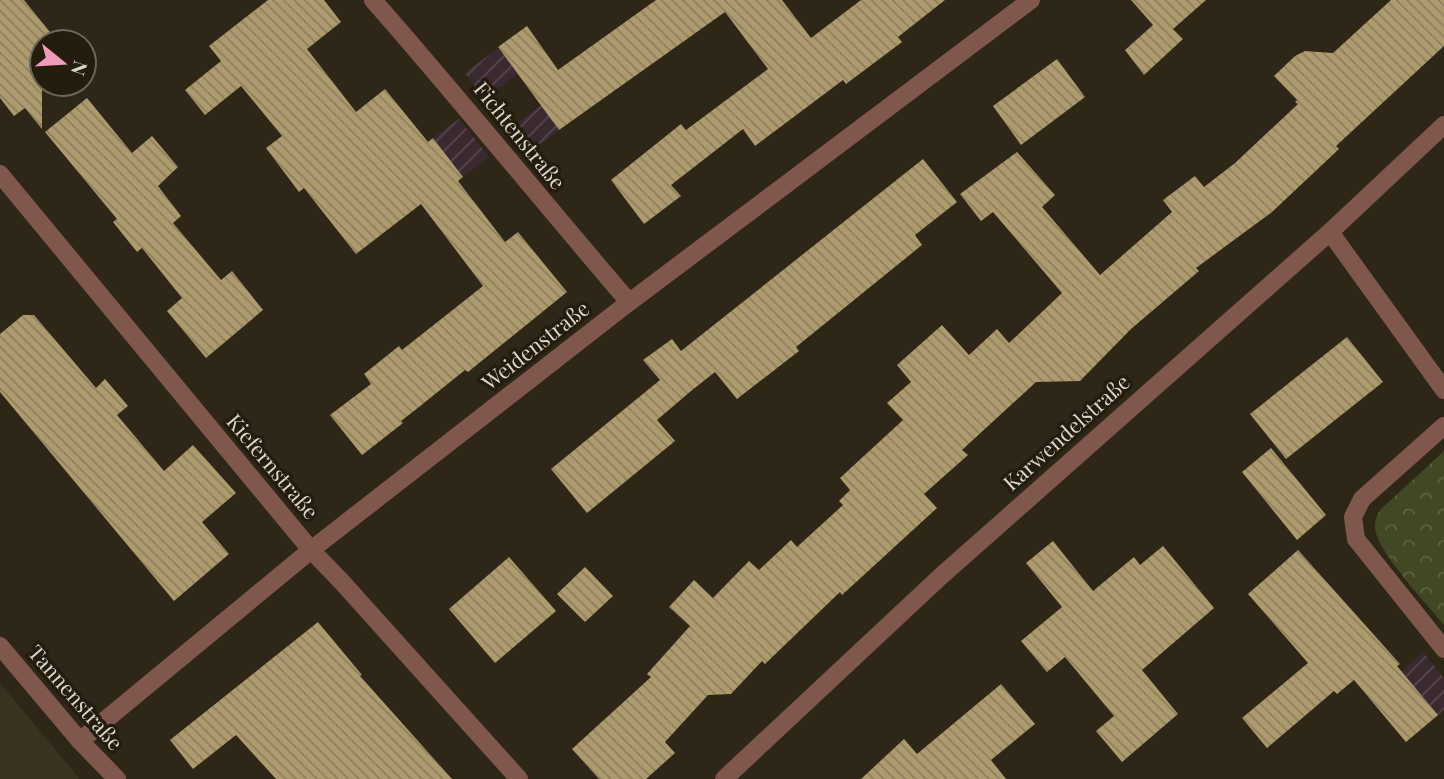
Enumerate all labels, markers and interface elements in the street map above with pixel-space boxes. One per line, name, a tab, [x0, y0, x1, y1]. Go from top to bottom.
north arrow	[28, 28, 98, 98]
text: N	[66, 58, 95, 79]
street label: Fichtenstraße	[469, 75, 573, 194]
street label: Weidenstraße	[474, 294, 594, 396]
street label: Karwendelstraße	[996, 367, 1135, 496]
street label: Kiefernstraße	[221, 407, 326, 524]
street label: Tannenstraße	[23, 638, 130, 755]

